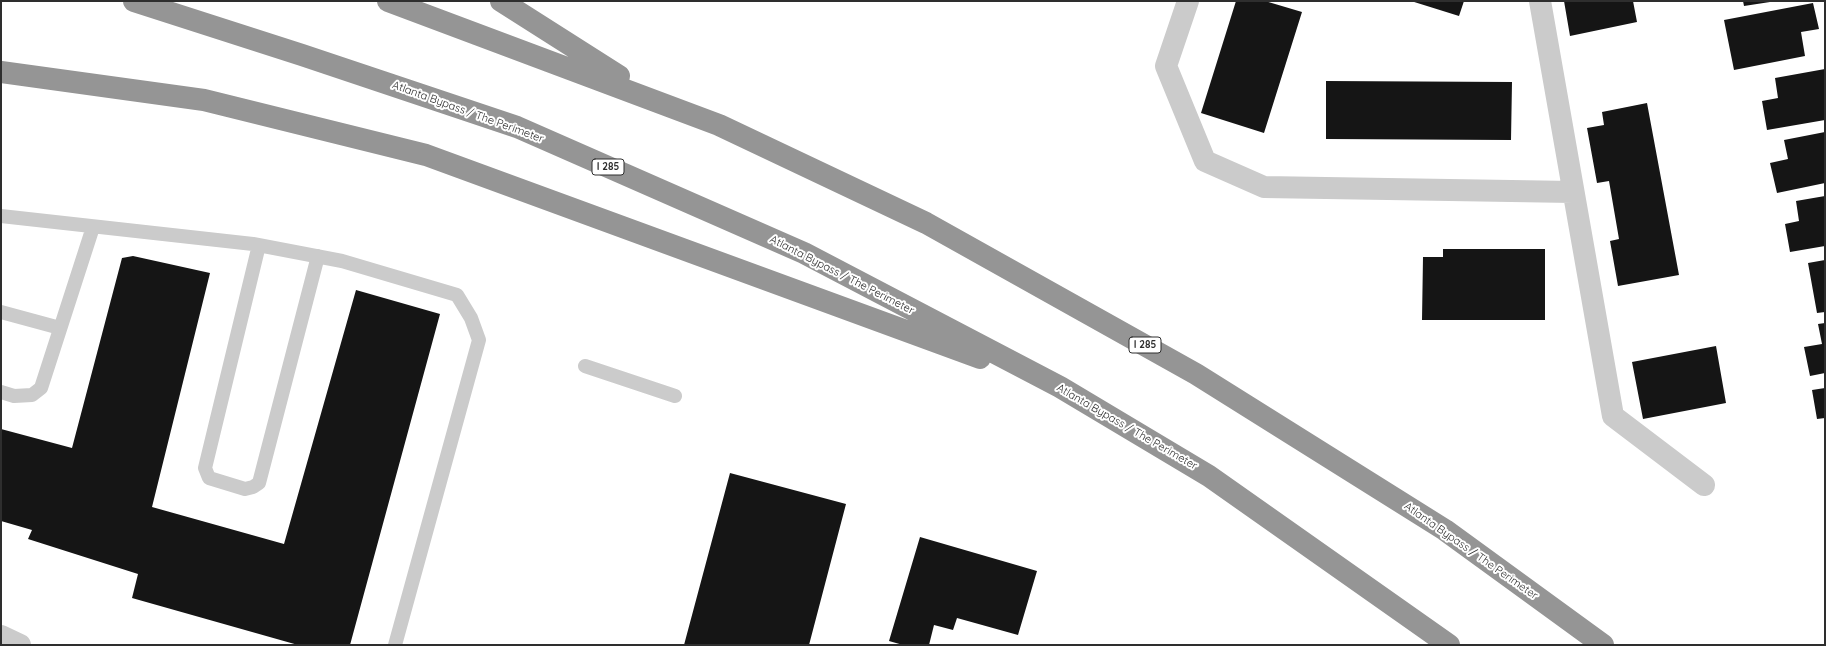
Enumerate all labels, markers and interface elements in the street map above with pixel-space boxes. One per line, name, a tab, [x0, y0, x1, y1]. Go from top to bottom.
street label: Atlanta Bypass / The Perimeter	[390, 78, 546, 146]
road number: I 285	[592, 159, 624, 175]
street label: Atlanta Bypass / The Perimeter	[768, 233, 916, 317]
road number: I 285	[1129, 337, 1161, 353]
street label: Atlanta Bypass / The Perimeter	[1054, 381, 1200, 473]
street label: Atlanta Bypass / The Perimeter	[1402, 500, 1540, 602]

